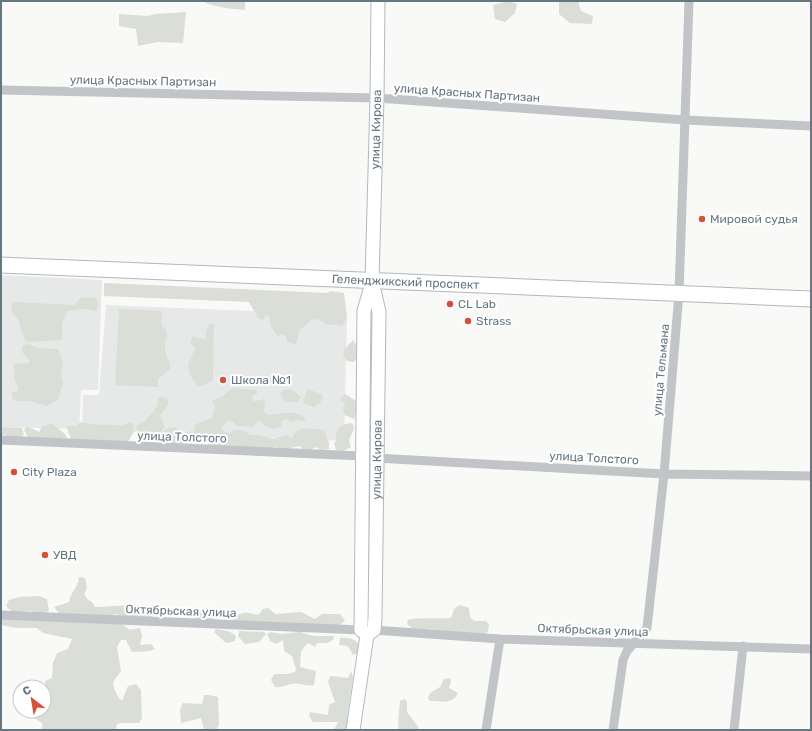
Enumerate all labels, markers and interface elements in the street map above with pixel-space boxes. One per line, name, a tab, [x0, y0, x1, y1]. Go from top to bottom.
street label: улица Красных Партизан	[70, 73, 216, 89]
street label: улица Красных Партизан	[393, 81, 541, 105]
street label: улица Кирова	[368, 89, 384, 170]
place label: Мировой судья	[710, 212, 798, 226]
marker: Мировой судья	[697, 214, 707, 224]
street label: Геленджикский проспект	[332, 272, 480, 292]
place label: CL Lab	[458, 297, 496, 311]
marker: CL Lab	[445, 299, 455, 309]
place label: Strass	[476, 314, 511, 328]
marker: Strass	[463, 316, 473, 326]
street label: улица Тельмана	[650, 323, 672, 417]
place label: Школа №1	[231, 373, 291, 387]
marker: Школа №1	[218, 375, 228, 385]
street label: улица Кирова	[370, 420, 385, 500]
street label: улица Толстого	[137, 428, 227, 446]
street label: улица Толстого	[549, 449, 639, 467]
place label: City Plaza	[22, 465, 77, 479]
marker: City Plaza	[9, 467, 19, 477]
place label: УВД	[53, 548, 77, 562]
marker: УВД	[40, 550, 50, 560]
street label: Октябрьская улица	[125, 602, 237, 620]
street label: Октябрьская улица	[537, 621, 649, 639]
north arrow	[12, 679, 52, 719]
text: С	[20, 683, 34, 698]

